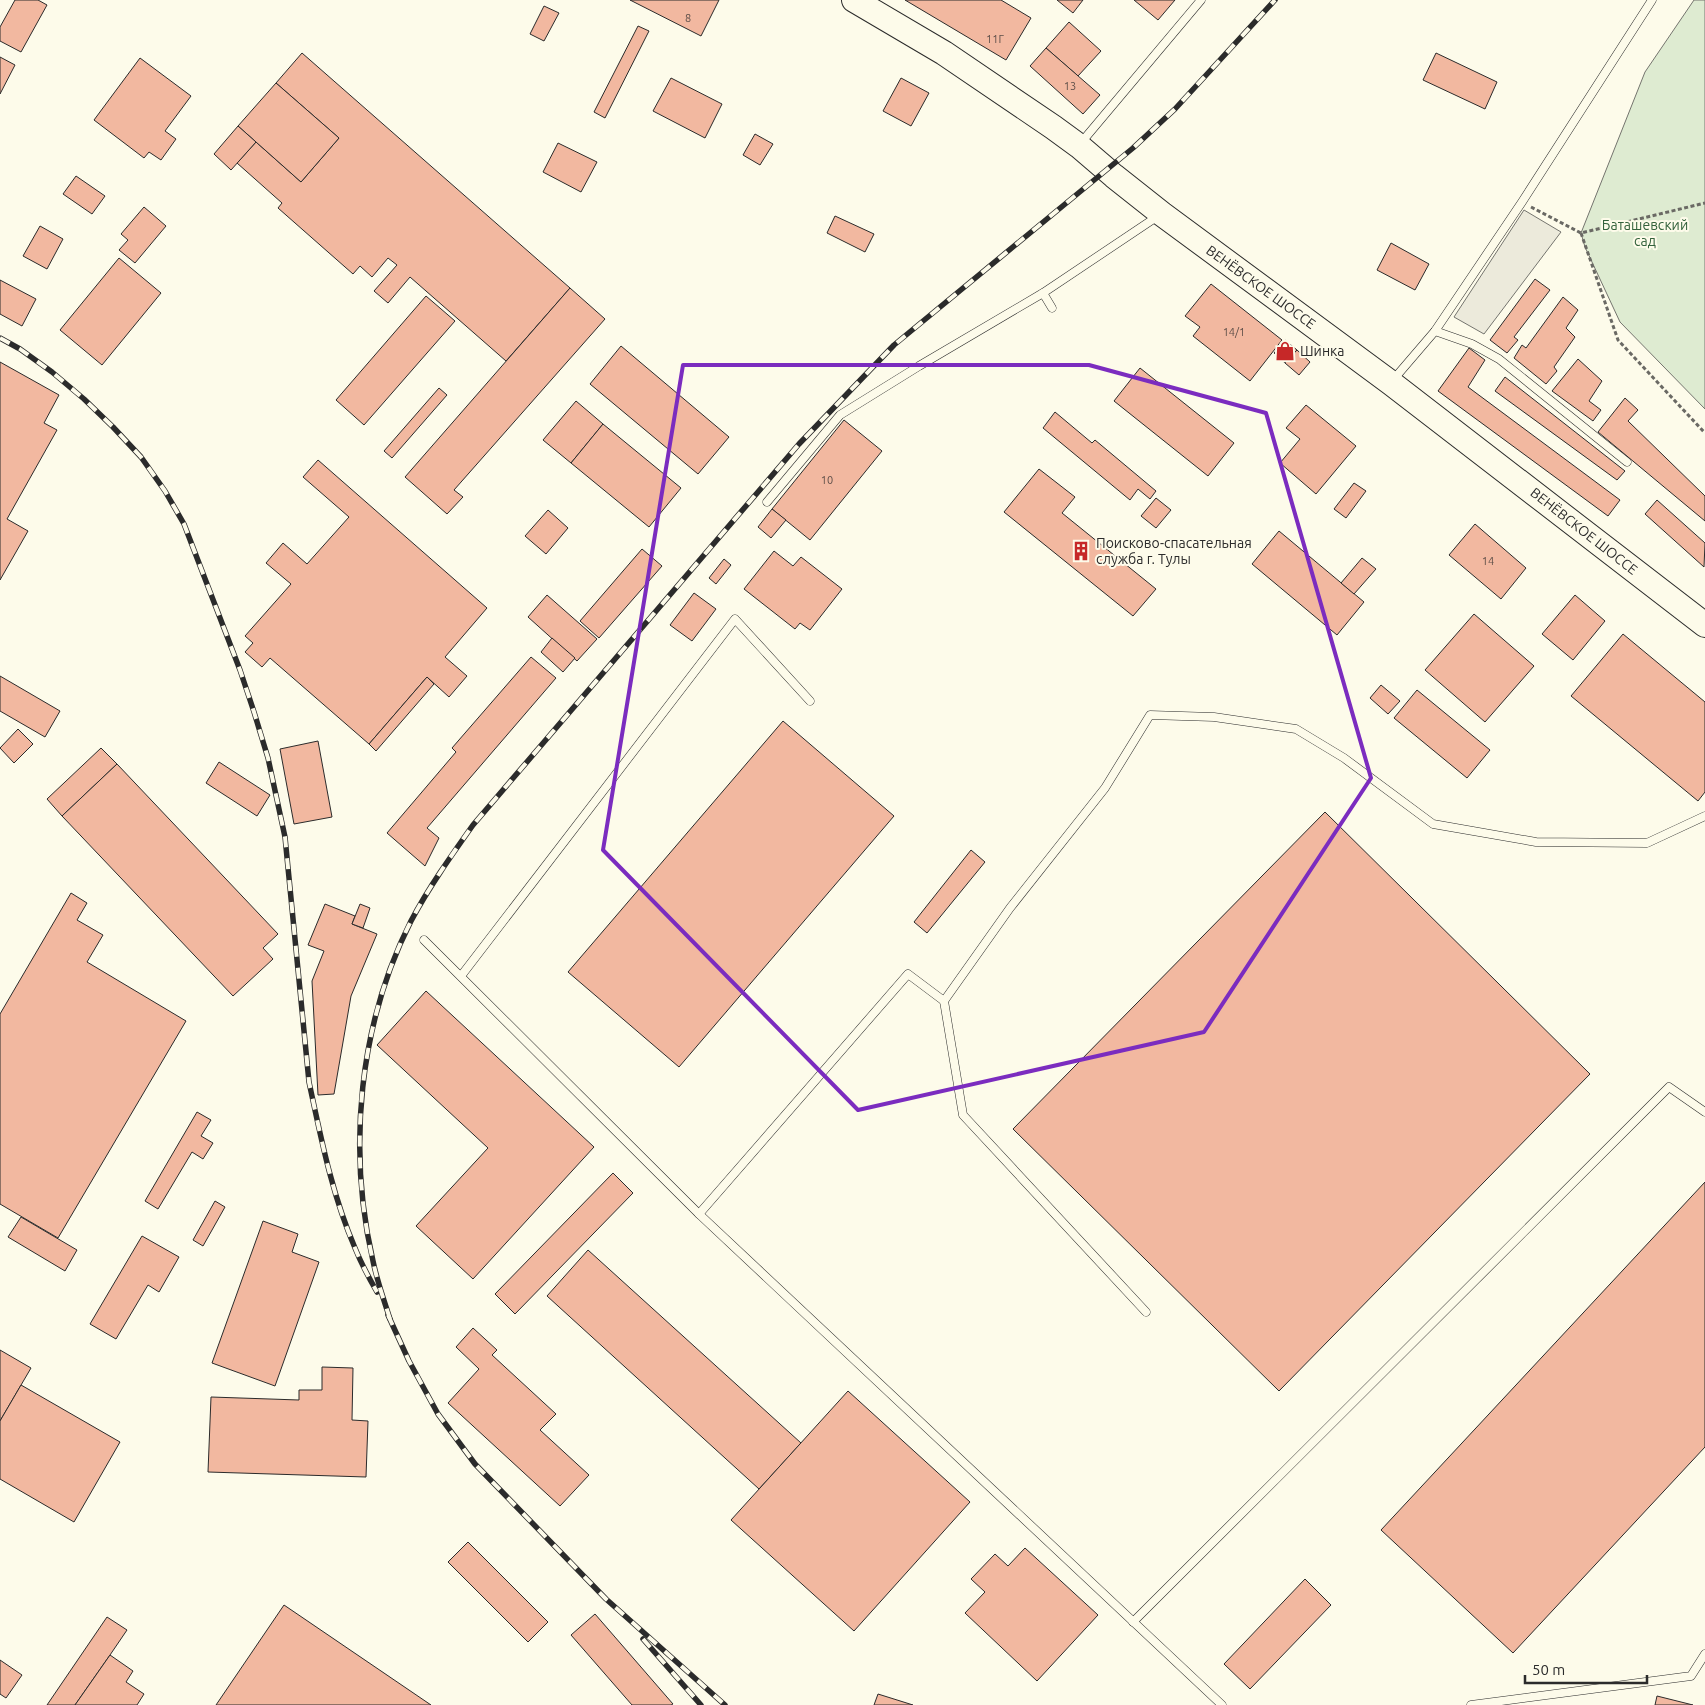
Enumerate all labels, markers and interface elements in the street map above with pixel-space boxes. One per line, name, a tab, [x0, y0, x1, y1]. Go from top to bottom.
house number: 8	[685, 12, 691, 24]
house number: 11Г	[986, 33, 1004, 45]
house number: 13	[1064, 80, 1076, 92]
park label: Баташевский сад	[1602, 217, 1688, 249]
street label: ВЕНЁВСКОЕ ШОССЕ	[1203, 242, 1319, 332]
house number: 14/1	[1223, 326, 1245, 338]
shop icon: Шинка	[1274, 340, 1296, 362]
place label: Шинка	[1300, 343, 1344, 359]
house number: 10	[821, 474, 833, 486]
street label: ВЕНЁВСКОЕ ШОССЕ	[1527, 484, 1641, 578]
place label: Поисково-спасательная служба г. Тулы	[1096, 535, 1252, 567]
building icon: Поисково-спасательная служба г. Тулы	[1070, 540, 1092, 562]
house number: 14	[1482, 555, 1494, 567]
scale bar	[1525, 1652, 1648, 1684]
text: 50 m	[1532, 1661, 1565, 1678]

